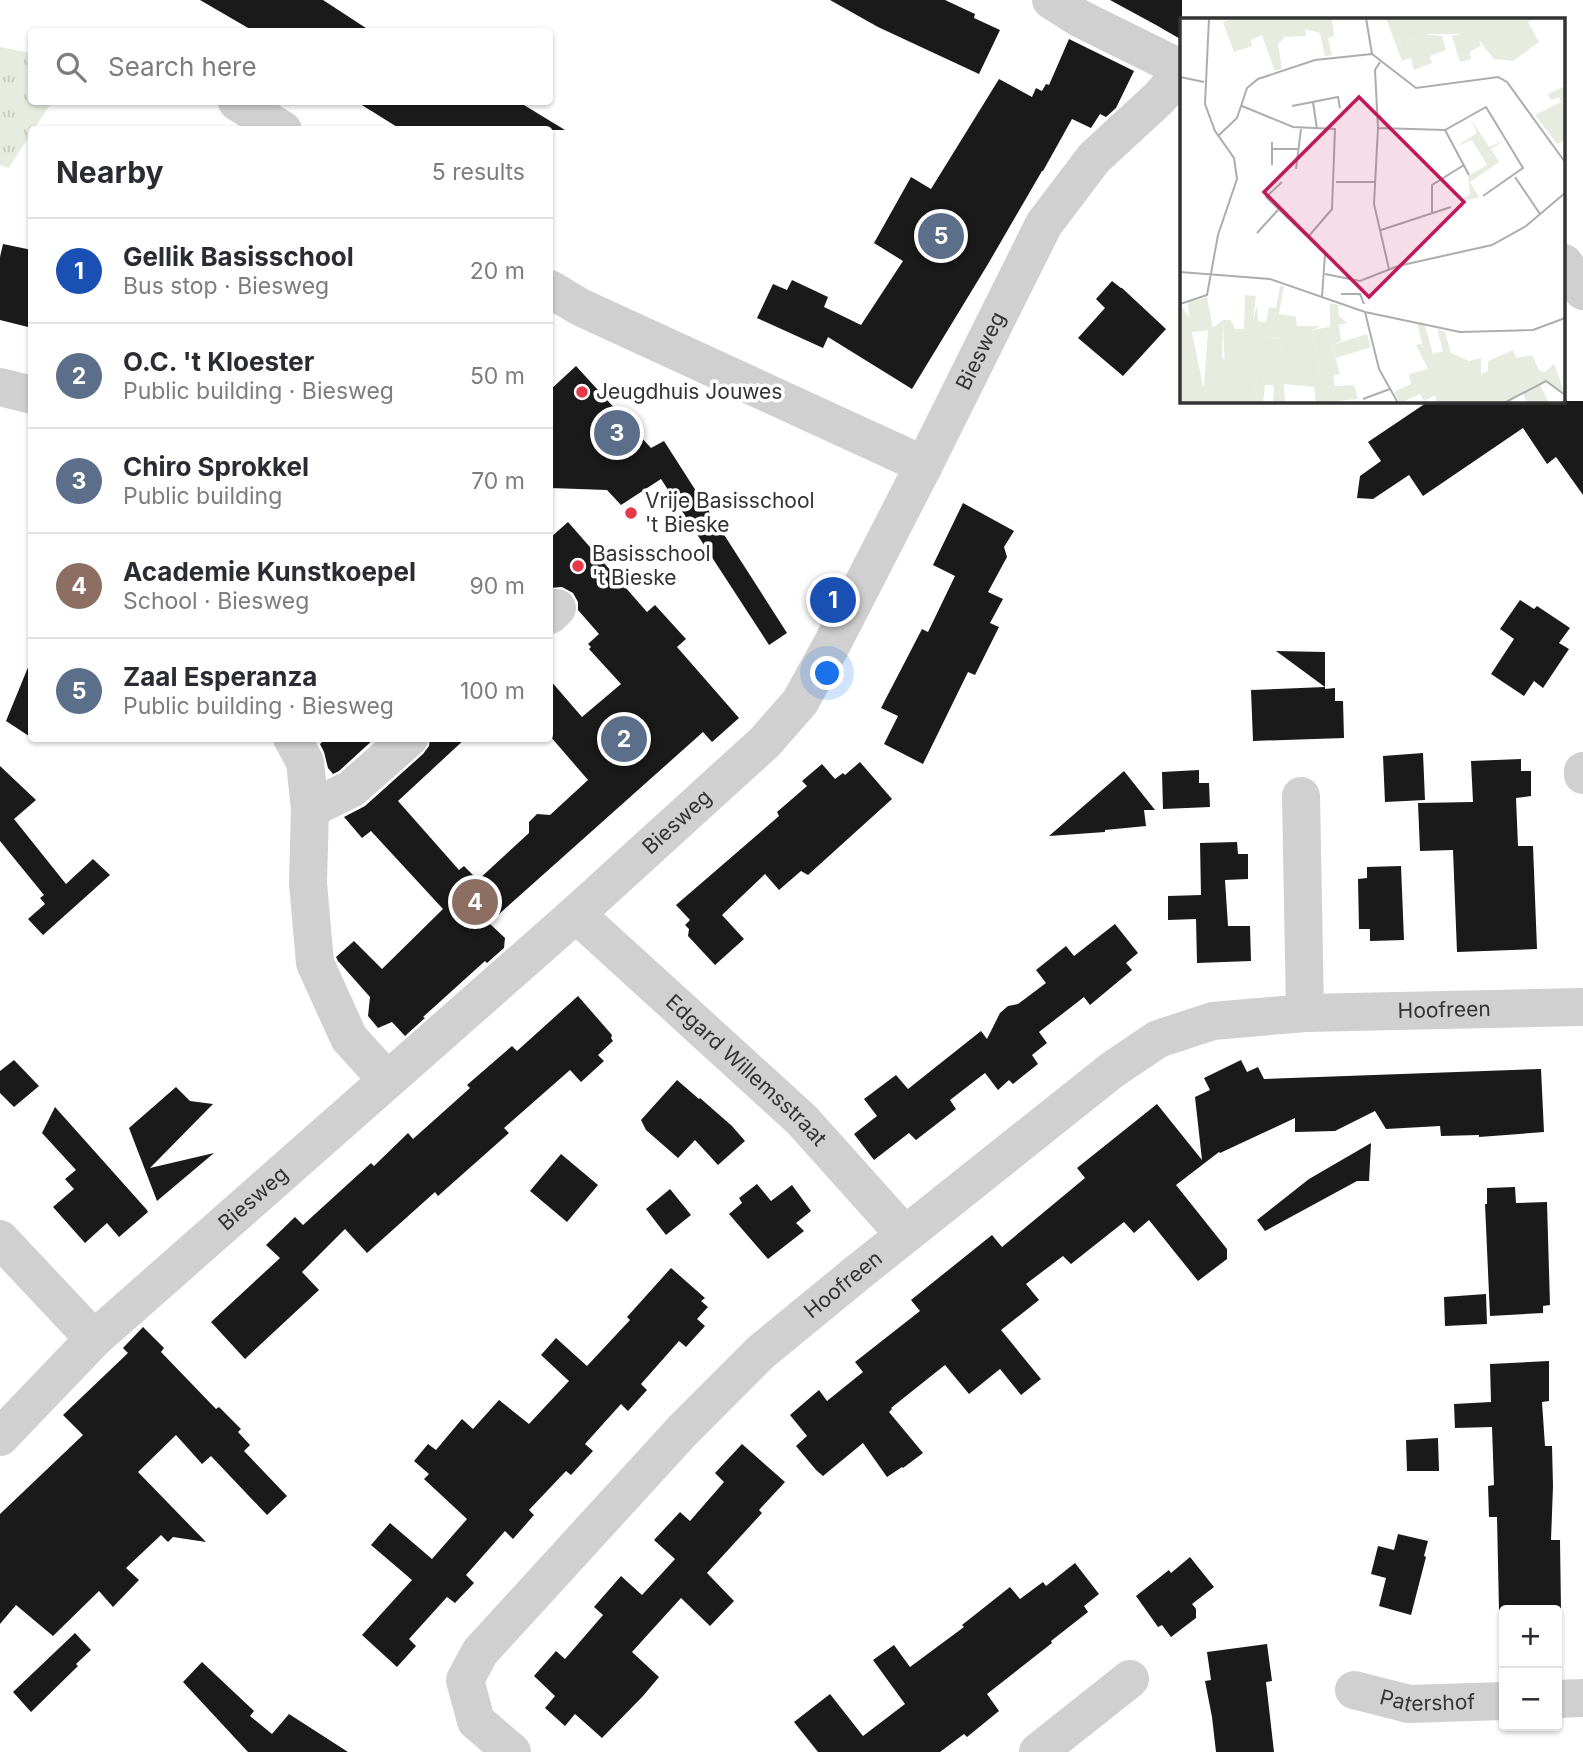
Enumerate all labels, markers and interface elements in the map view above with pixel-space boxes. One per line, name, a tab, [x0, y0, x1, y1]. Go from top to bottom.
inset map	[1180, 18, 1566, 402]
search box	[28, 28, 553, 105]
icon: search	[52, 48, 90, 86]
text: Search here	[108, 51, 257, 82]
text: Nearby	[56, 154, 164, 190]
text: 5 results	[432, 158, 525, 186]
pin: 5	[918, 210, 964, 262]
text: Gellik Basisschool	[123, 241, 354, 272]
text: 1	[74, 257, 84, 285]
text: 20 m	[470, 257, 525, 285]
text: Bus stop · Biesweg	[123, 272, 329, 300]
street label: Biesweg	[950, 308, 1010, 394]
text: O.C. 't Kloester	[123, 346, 314, 377]
text: 2	[72, 362, 86, 390]
text: 50 m	[470, 362, 525, 390]
text: Public building · Biesweg	[123, 377, 394, 405]
place label: Jeugdhuis Jouwes	[596, 379, 782, 404]
marker: Jeugdhuis Jouwes	[574, 384, 590, 400]
pin: 3	[594, 407, 640, 459]
text: Chiro Sprokkel	[123, 451, 309, 482]
text: 3	[72, 467, 86, 495]
text: 70 m	[471, 467, 525, 495]
text: Public building	[123, 482, 282, 510]
place label: Vrije Basisschool 't Bieske	[645, 488, 815, 537]
marker: Vrije Basisschool 't Bieske	[623, 505, 639, 521]
place label: Basisschool 't Bieske	[592, 541, 711, 590]
text: Academie Kunstkoepel	[123, 556, 416, 587]
marker: Basisschool 't Bieske	[570, 558, 586, 574]
text: 4	[71, 572, 87, 600]
text: 90 m	[470, 572, 525, 600]
pin: 1	[810, 574, 856, 626]
text: School · Biesweg	[123, 587, 309, 615]
your location	[810, 656, 844, 690]
text: Zaal Esperanza	[123, 661, 317, 692]
text: 5	[72, 677, 86, 705]
text: 100 m	[460, 677, 525, 705]
text: Public building · Biesweg	[123, 692, 394, 720]
pin: 2	[601, 713, 647, 765]
street label: Biesweg	[637, 784, 716, 859]
pin: 4	[452, 876, 498, 928]
street label: Edgard Willemsstraat	[661, 989, 832, 1151]
street label: Hoofreen	[1397, 996, 1491, 1023]
street label: Biesweg	[213, 1161, 293, 1235]
street label: Hoofreen	[799, 1245, 887, 1323]
map controls	[1499, 1605, 1562, 1731]
button: +	[1499, 1605, 1562, 1668]
button: −	[1499, 1668, 1562, 1731]
street label: Patershof	[1377, 1684, 1476, 1716]

